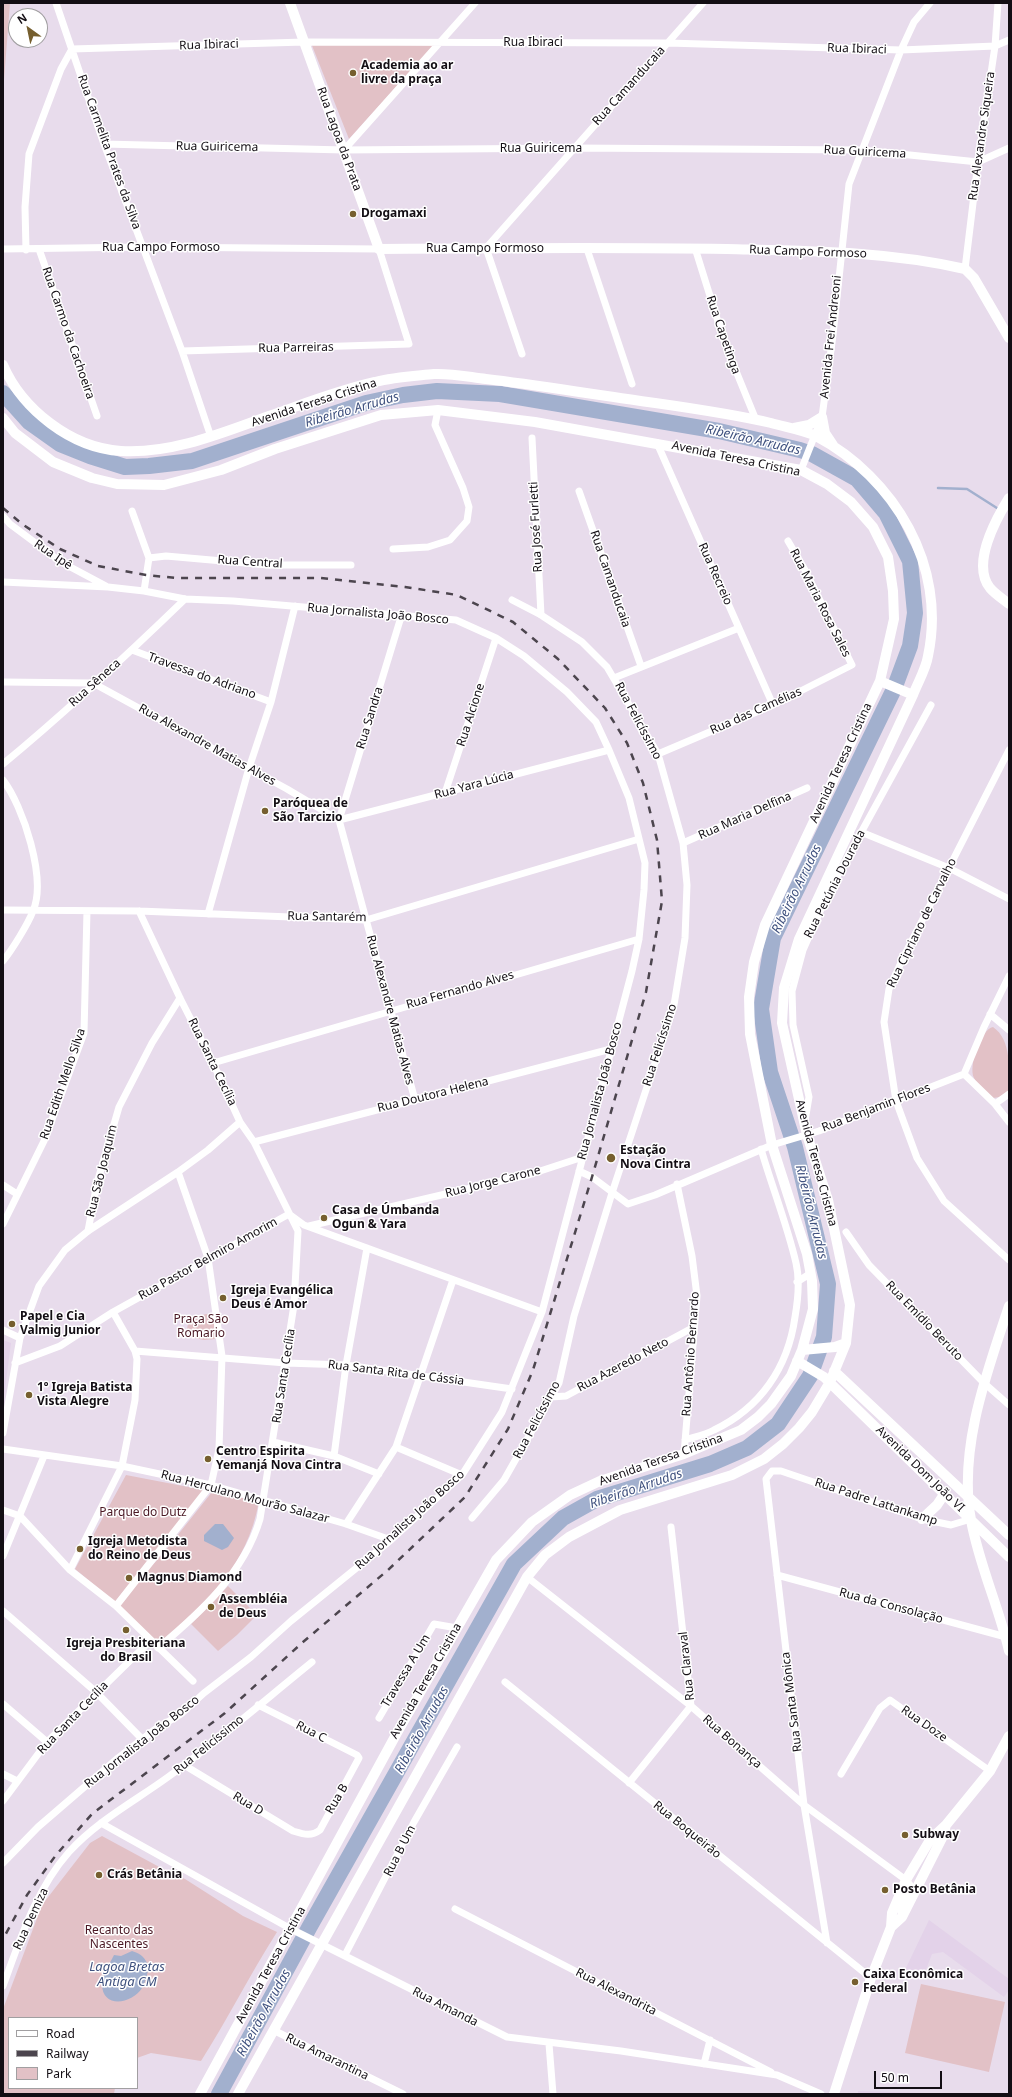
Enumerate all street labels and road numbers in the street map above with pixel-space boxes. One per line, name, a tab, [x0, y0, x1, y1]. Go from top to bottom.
street label: Rua Ibiraci	[503, 36, 563, 50]
street label: Rua Ibiraci	[179, 37, 239, 53]
street label: Rua Ibiraci	[827, 41, 887, 57]
street label: Rua Camanducaia	[590, 43, 668, 129]
street label: Rua Alexandre Siqueira	[966, 70, 998, 202]
street label: Rua Carmelita Prates da Silva	[74, 73, 144, 231]
street label: Rua Lagoa da Prata	[314, 85, 364, 193]
street label: Rua Guiricema	[176, 139, 258, 155]
street label: Rua Guiricema	[500, 142, 582, 156]
street label: Rua Guiricema	[823, 143, 907, 161]
street label: Rua Campo Formoso	[102, 241, 220, 255]
street label: Rua Campo Formoso	[426, 242, 544, 256]
street label: Rua Campo Formoso	[749, 243, 867, 261]
street label: Rua Carmo da Cachoeira	[39, 265, 97, 401]
street label: Avenida Frei Andreoni	[817, 275, 845, 399]
street label: Rua Capetinga	[703, 294, 743, 376]
street label: Rua Parreiras	[258, 340, 334, 356]
street label: Avenida Teresa Cristina	[250, 376, 378, 430]
street label: Avenida Teresa Cristina	[670, 438, 802, 480]
street label: Rua José Furletti	[526, 481, 546, 573]
street label: Rua Camanducaia	[587, 529, 633, 629]
street label: Rua Ipê	[31, 537, 75, 573]
street label: Rua Recreio	[695, 541, 735, 607]
street label: Rua Maria Rosa Sales	[786, 546, 854, 660]
street label: Rua Central	[217, 553, 283, 571]
street label: Rua Jornalista João Bosco	[307, 601, 449, 627]
street label: Travessa do Adriano	[146, 650, 258, 702]
street label: Rua Sêneca	[66, 656, 124, 710]
street label: Rua Felicíssimo	[611, 680, 665, 762]
street label: Rua Alcione	[454, 681, 488, 749]
street label: Rua das Camélias	[708, 684, 804, 738]
street label: Rua Sandra	[354, 685, 386, 751]
street label: Rua Alexandre Matias Alves	[136, 701, 278, 789]
street label: Avenida Teresa Cristina	[807, 701, 875, 825]
street label: Rua Yara Lúcia	[433, 767, 515, 803]
street label: Rua Maria Delfina	[696, 789, 794, 843]
street label: Rua Petúnia Dourada	[801, 827, 869, 941]
street label: Rua Cipriano de Carvalho	[884, 856, 960, 990]
street label: Rua Santarém	[287, 909, 367, 925]
street label: Rua Alexandre Matias Alves	[363, 934, 417, 1086]
street label: Rua Fernando Alves	[404, 968, 516, 1012]
street label: Rua Felicíssimo	[640, 1002, 680, 1088]
street label: Rua Santa Cecília	[185, 1016, 239, 1108]
street label: Rua Jornalista João Bosco	[575, 1021, 625, 1161]
street label: Rua Edith Mello Silva	[37, 1027, 89, 1141]
street label: Rua Doutora Helena	[376, 1074, 490, 1116]
street label: Rua Benjamin Flores	[820, 1081, 932, 1135]
street label: Avenida Teresa Cristina	[792, 1098, 840, 1228]
street label: Rua São Joaquim	[84, 1123, 120, 1219]
street label: Rua Jorge Carone	[444, 1163, 542, 1201]
street label: Rua Pastor Belmiro Amorim	[136, 1215, 280, 1303]
street label: Rua Emídio Beruto	[882, 1278, 966, 1364]
street label: Rua Antônio Bernardo	[679, 1291, 703, 1417]
street label: Rua Santa Cecília	[269, 1328, 299, 1424]
street label: Rua Azeredo Neto	[575, 1335, 671, 1395]
street label: Rua Santa Rita de Cássia	[327, 1357, 465, 1389]
street label: Rua Felicíssimo	[510, 1379, 564, 1461]
street label: Avenida Dom João VI	[873, 1423, 967, 1515]
street label: Avenida Teresa Cristina	[597, 1431, 725, 1489]
street label: Rua Jornalista João Bosco	[352, 1467, 468, 1573]
street label: Rua Herculano Mourão Salazar	[159, 1468, 331, 1526]
street label: Rua Padre Lattankamp	[813, 1475, 939, 1529]
street label: Rua da Consolação	[838, 1585, 944, 1627]
street label: Avenida Teresa Cristina	[387, 1621, 465, 1741]
street label: Rua Claraval	[676, 1631, 698, 1701]
street label: Travessa A Um	[379, 1632, 433, 1710]
street label: Rua Santa Mônica	[779, 1651, 805, 1753]
street label: Rua Santa Cecília	[35, 1679, 111, 1757]
street label: Rua Jornalista João Bosco	[82, 1693, 202, 1791]
street label: Rua Doze	[898, 1703, 950, 1745]
street label: Rua Felicíssimo	[171, 1712, 247, 1778]
street label: Rua Bonança	[699, 1712, 765, 1772]
street label: Rua C	[293, 1718, 329, 1746]
street label: Rua B	[323, 1781, 351, 1817]
street label: Rua D	[230, 1789, 266, 1819]
street label: Rua Boqueirão	[650, 1798, 724, 1862]
street label: Rua B Um	[381, 1823, 419, 1879]
street label: Rua Demiza	[10, 1886, 52, 1952]
street label: Avenida Teresa Cristina	[233, 1904, 309, 2026]
street label: Rua Alexandrita	[573, 1965, 659, 2019]
street label: Rua Amanda	[410, 1984, 480, 2030]
street label: Rua Amarantina	[283, 2031, 371, 2083]

